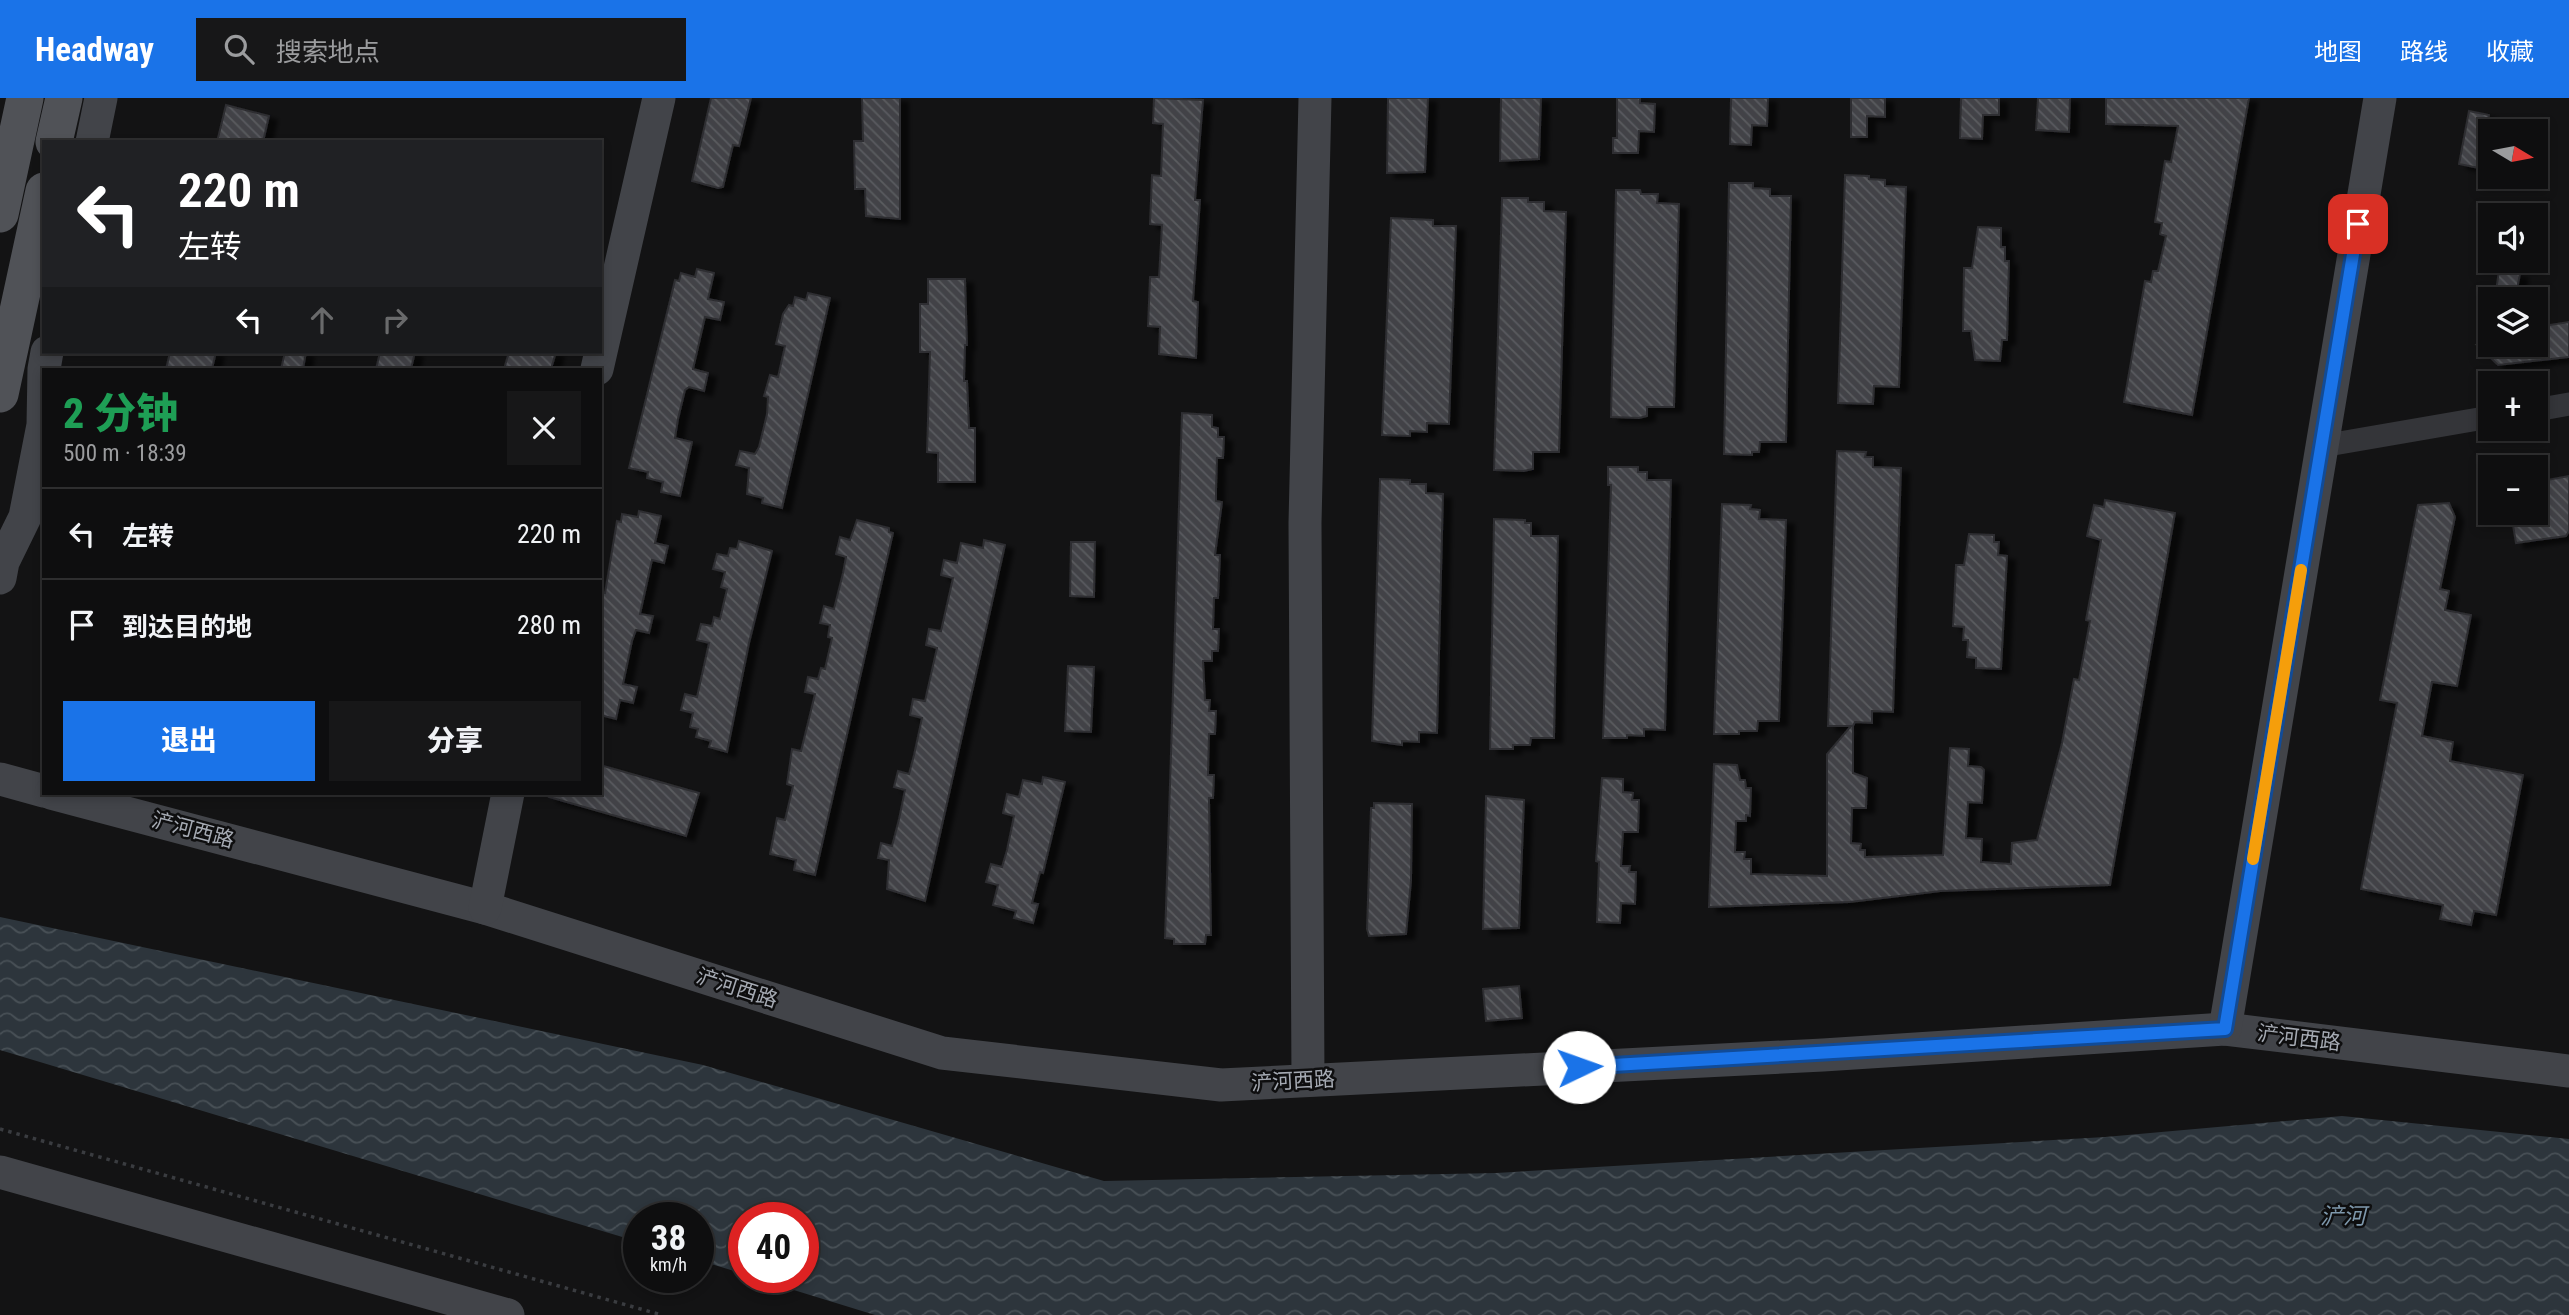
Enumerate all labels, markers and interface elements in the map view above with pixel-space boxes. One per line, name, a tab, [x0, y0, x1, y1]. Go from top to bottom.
search box	[196, 18, 686, 81]
text: Headway	[35, 30, 154, 69]
icon: search	[220, 30, 258, 68]
text: 搜索地点	[276, 37, 380, 67]
text: 地图	[2314, 38, 2362, 66]
text: 路线	[2400, 38, 2448, 66]
text: 收藏	[2486, 38, 2534, 66]
north arrow	[2478, 119, 2548, 189]
map controls	[2478, 119, 2548, 525]
text: 220 m	[178, 162, 300, 219]
icon: left	[63, 168, 154, 259]
pin	[2328, 194, 2388, 254]
button: sound	[2478, 203, 2548, 273]
icon: arrive	[2339, 205, 2377, 243]
text: 左转	[178, 228, 242, 266]
button: layers	[2478, 287, 2548, 357]
icon: left	[230, 301, 268, 339]
icon: ahead	[303, 301, 341, 339]
icon: right	[376, 301, 414, 339]
button: +	[2478, 371, 2548, 441]
text: 2 分钟	[63, 389, 178, 438]
button: close	[507, 391, 581, 465]
text: 500 m · 18:39	[63, 440, 187, 467]
button: −	[2478, 455, 2548, 525]
icon: left	[63, 515, 101, 553]
text: 220 m	[517, 519, 581, 549]
text: 左转	[122, 521, 174, 551]
icon: arrive	[63, 606, 101, 644]
text: 280 m	[517, 610, 581, 640]
text: 到达目的地	[122, 612, 252, 642]
button: 退出	[63, 701, 315, 781]
button: 分享	[329, 701, 581, 781]
street label: 浐河西路	[149, 808, 237, 852]
street label: 浐河西路	[693, 964, 781, 1012]
street label: 浐河西路	[2256, 1021, 2342, 1055]
position arrow	[1542, 1030, 1616, 1104]
street label: 浐河西路	[1250, 1067, 1336, 1095]
speed limit sign: 40	[728, 1202, 819, 1293]
water label: 浐河	[2320, 1203, 2370, 1230]
text: 38	[651, 1218, 686, 1259]
text: km/h	[650, 1254, 687, 1275]

